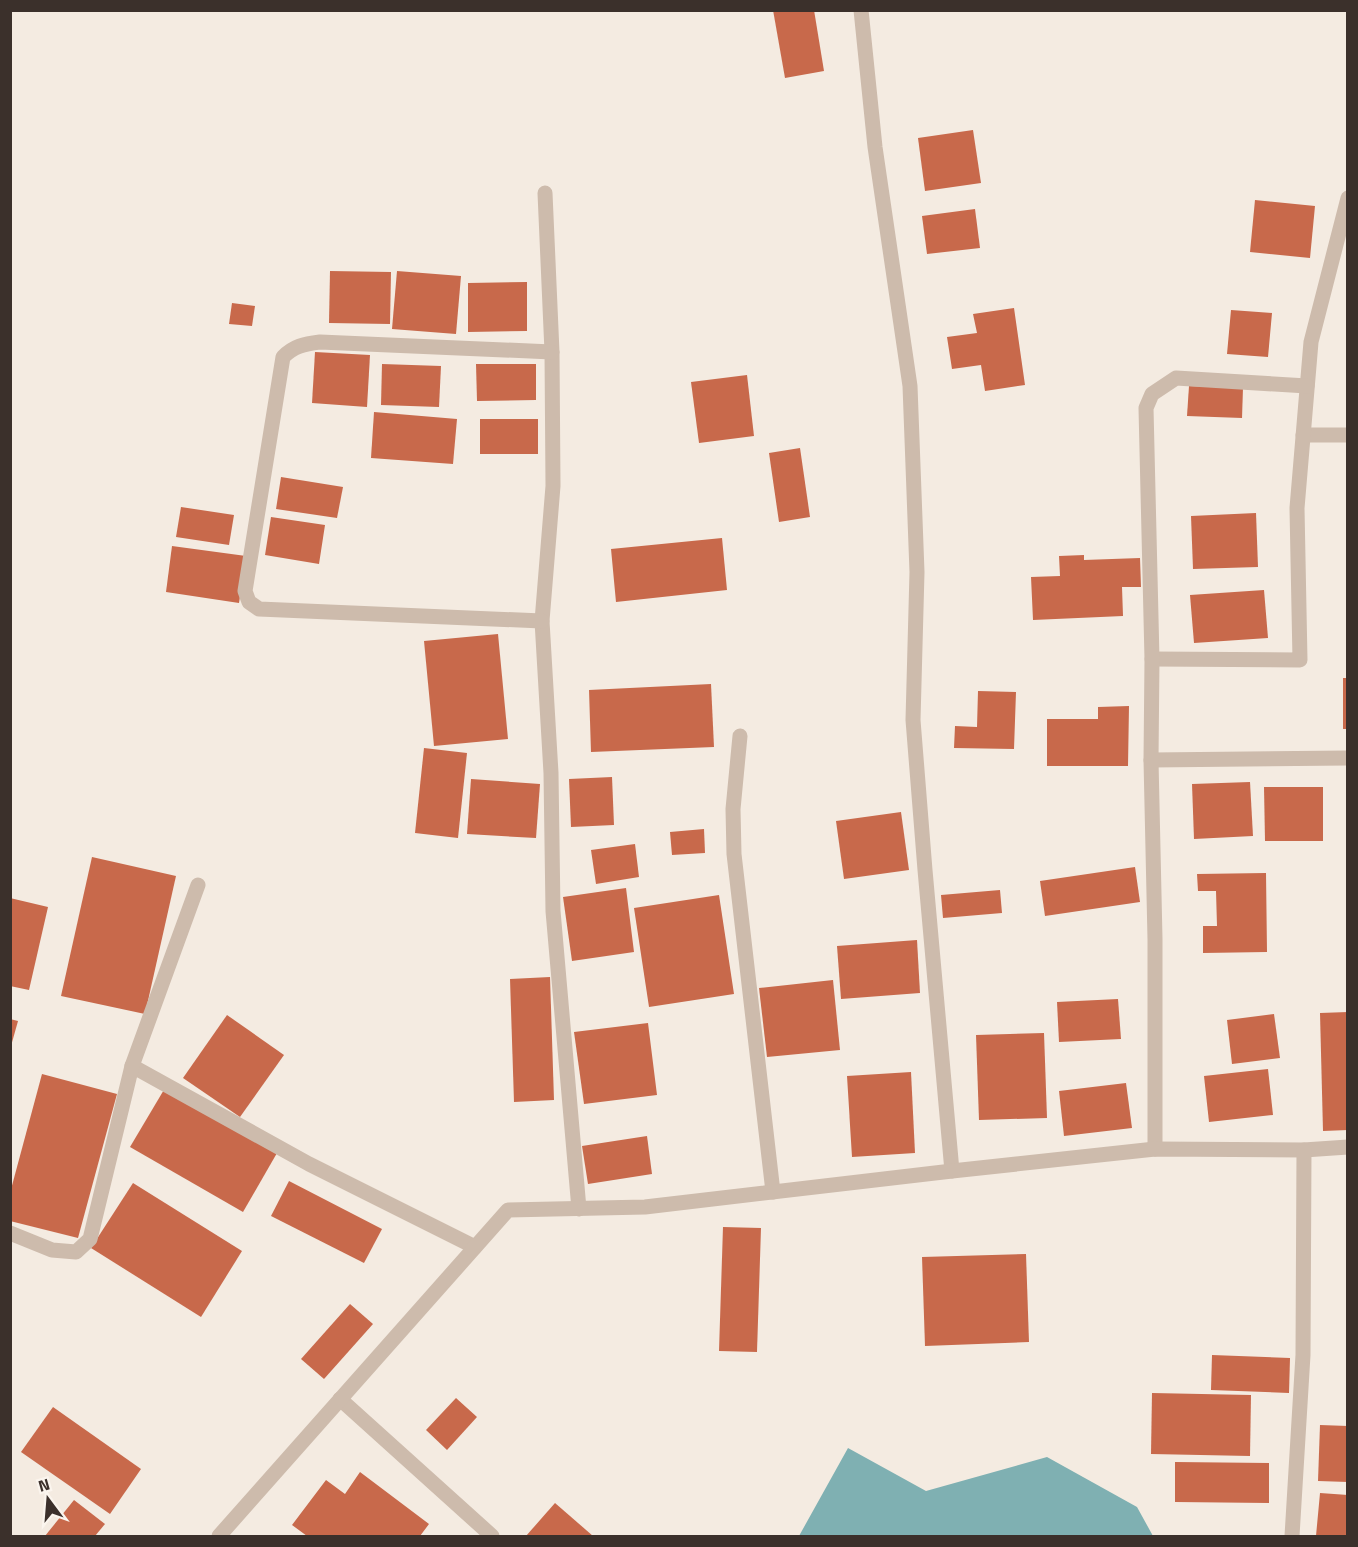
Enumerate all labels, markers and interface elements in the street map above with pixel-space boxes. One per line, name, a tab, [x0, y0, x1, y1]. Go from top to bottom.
north arrow	[18, 1469, 78, 1529]
text: N	[35, 1472, 53, 1498]

